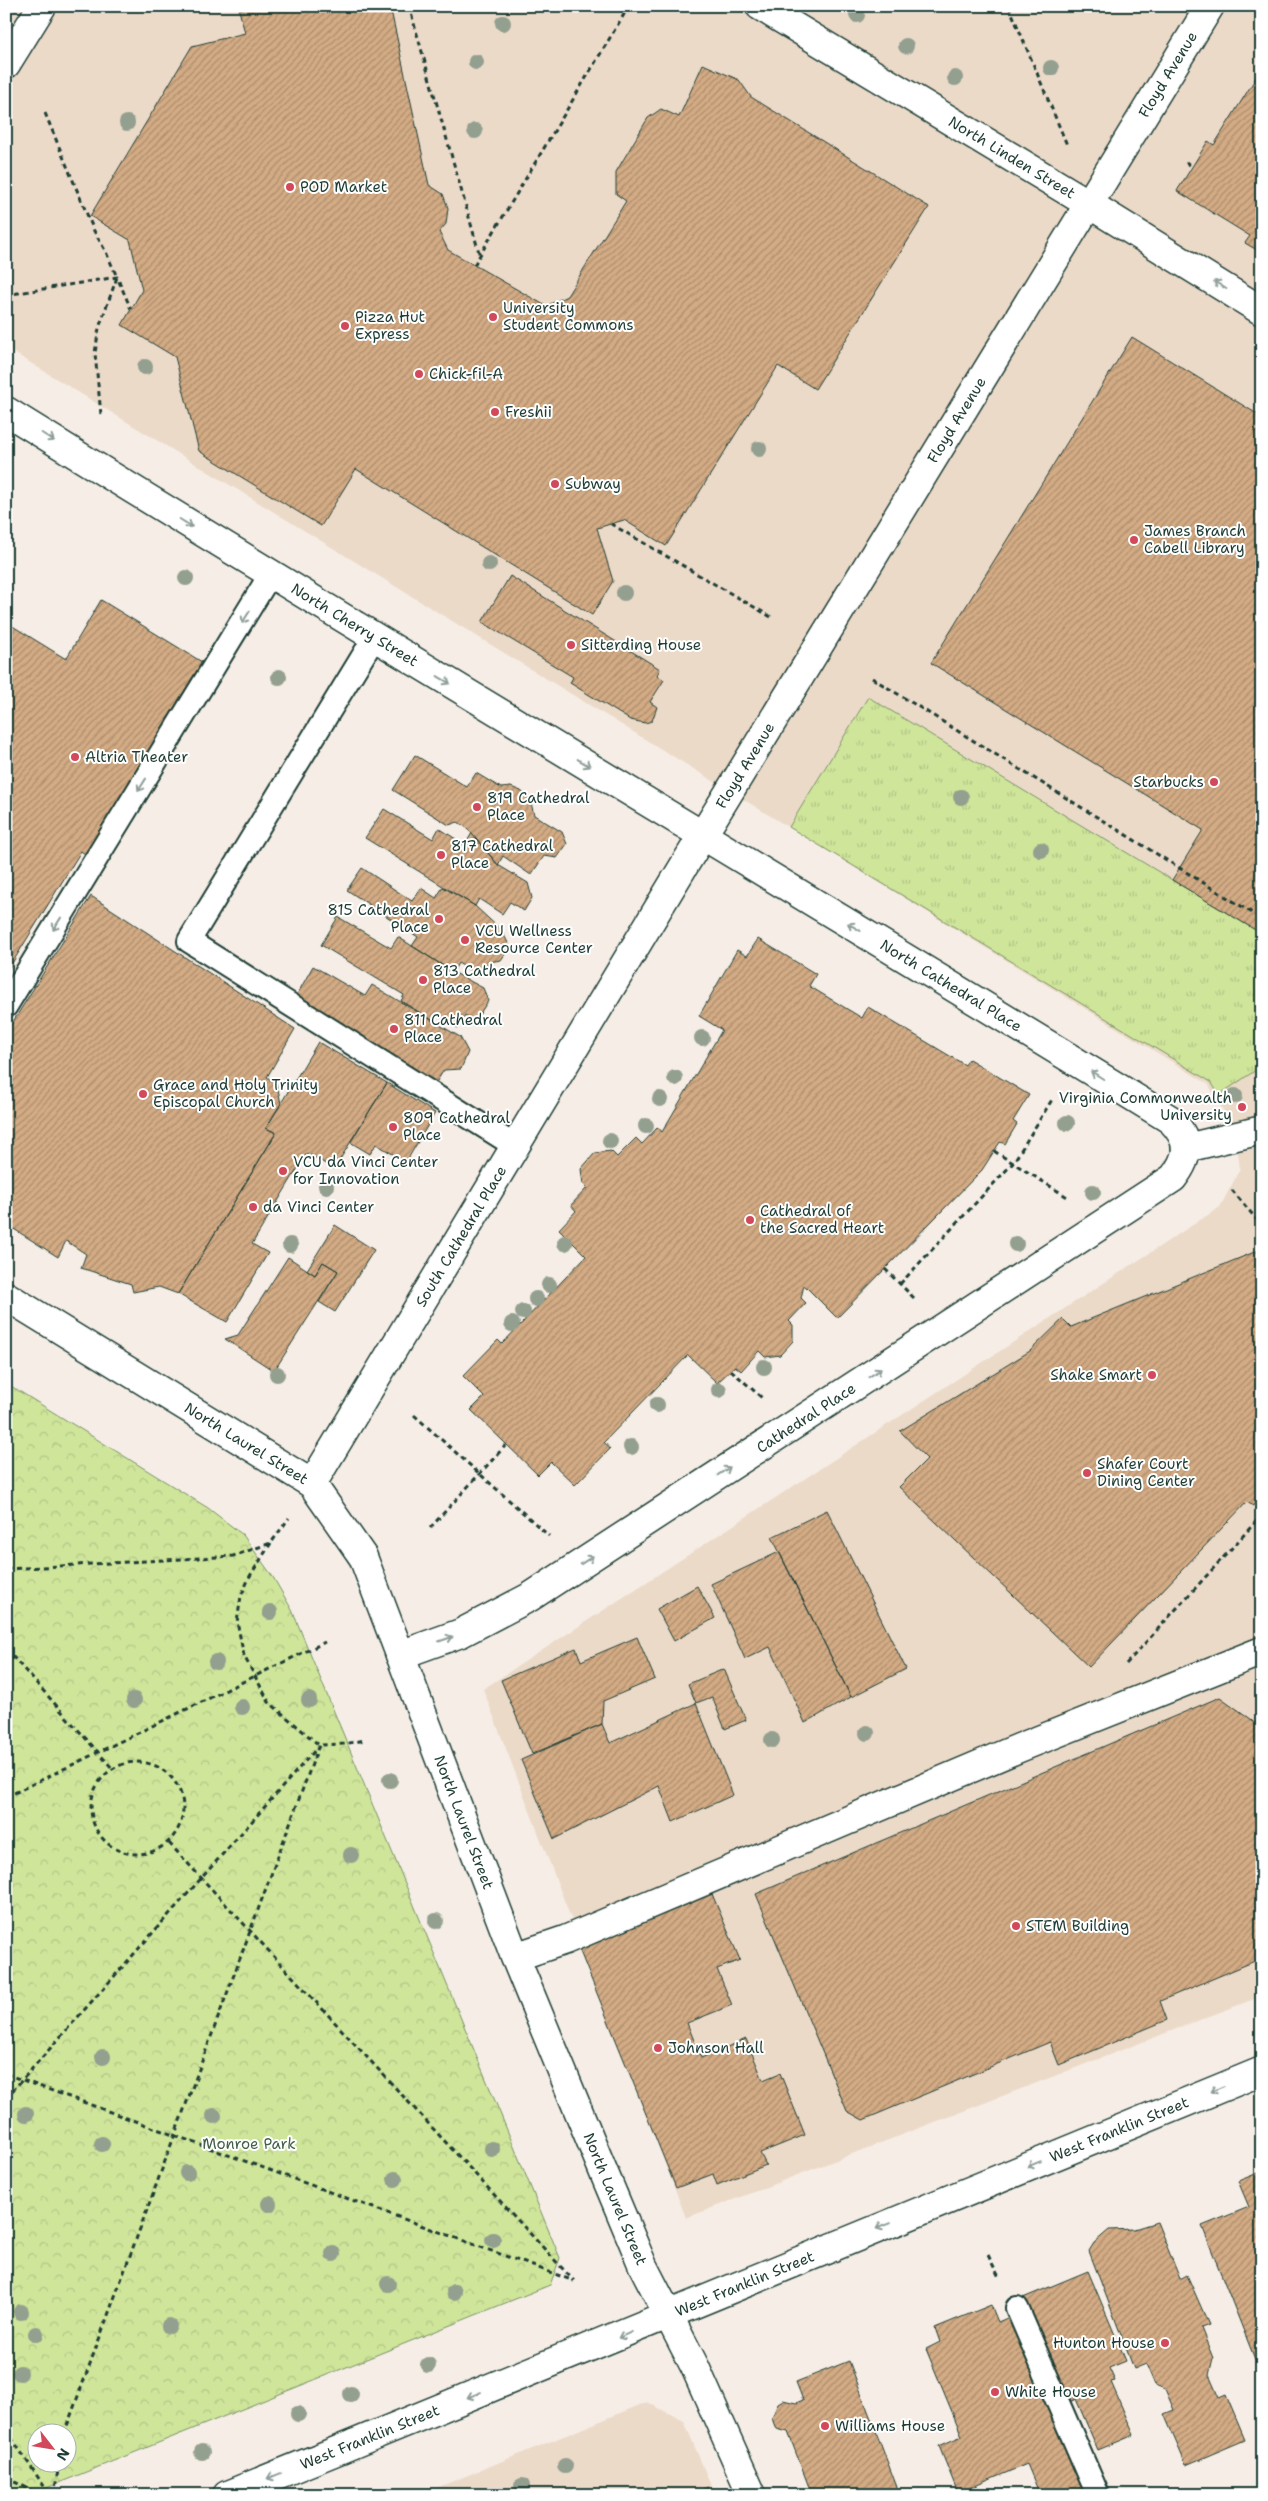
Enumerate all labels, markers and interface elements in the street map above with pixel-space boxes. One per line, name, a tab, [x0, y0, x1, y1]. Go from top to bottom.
street label: Floyd Avenue	[1134, 28, 1202, 121]
street label: North Linden Street	[945, 112, 1079, 204]
place label: POD Market	[300, 177, 387, 197]
marker: POD Market	[284, 181, 296, 193]
one-way arrow	[1214, 280, 1228, 290]
place label: University Student Commons	[503, 298, 634, 335]
place label: Pizza Hut Express	[355, 307, 425, 344]
marker: University Student Commons	[487, 311, 499, 323]
marker: Pizza Hut Express	[339, 320, 351, 332]
place label: Chick-fil-A	[429, 364, 503, 384]
marker: Chick-fil-A	[413, 368, 425, 380]
street label: Floyd Avenue	[923, 373, 991, 467]
place label: Freshii	[505, 402, 552, 422]
marker: Freshii	[489, 406, 501, 418]
one-way arrow	[40, 432, 54, 442]
place label: Subway	[565, 474, 621, 494]
marker: Subway	[549, 478, 561, 490]
one-way arrow	[178, 518, 192, 528]
place label: James Branch Cabell Library	[1144, 521, 1246, 558]
marker: James Branch Cabell Library	[1128, 534, 1140, 546]
street label: North Cherry Street	[287, 579, 422, 671]
one-way arrow	[240, 610, 250, 624]
place label: Sitterding House	[581, 635, 701, 655]
marker: Sitterding House	[565, 639, 577, 651]
one-way arrow	[437, 675, 451, 685]
street label: Floyd Avenue	[711, 719, 779, 812]
place label: Altria Theater	[85, 747, 188, 767]
marker: Altria Theater	[69, 751, 81, 763]
one-way arrow	[576, 759, 590, 769]
place label: Starbucks	[1133, 772, 1204, 792]
marker: Starbucks	[1208, 776, 1220, 788]
one-way arrow	[137, 778, 147, 792]
place label: 819 Cathedral Place	[487, 788, 590, 825]
marker: 819 Cathedral Place	[471, 801, 483, 813]
place label: 817 Cathedral Place	[451, 836, 554, 873]
marker: 817 Cathedral Place	[435, 849, 447, 861]
place label: 815 Cathedral Place	[328, 900, 429, 937]
marker: 815 Cathedral Place	[433, 913, 445, 925]
one-way arrow	[51, 916, 61, 930]
place label: VCU Wellness Resource Center	[475, 921, 593, 958]
one-way arrow	[848, 921, 862, 931]
marker: VCU Wellness Resource Center	[459, 934, 471, 946]
street label: North Cathedral Place	[876, 935, 1026, 1036]
place label: 813 Cathedral Place	[433, 961, 536, 998]
marker: 813 Cathedral Place	[417, 974, 429, 986]
place label: 811 Cathedral Place	[404, 1010, 503, 1047]
marker: 811 Cathedral Place	[388, 1023, 400, 1035]
one-way arrow	[1091, 1070, 1105, 1080]
place label: Grace and Holy Trinity Episcopal Church	[153, 1075, 318, 1112]
marker: Grace and Holy Trinity Episcopal Church	[137, 1088, 149, 1100]
place label: Virginia Commonwealth University	[1059, 1088, 1232, 1125]
marker: Virginia Commonwealth University	[1236, 1101, 1248, 1113]
place label: 809 Cathedral Place	[403, 1108, 511, 1145]
marker: 809 Cathedral Place	[387, 1121, 399, 1133]
place label: VCU da Vinci Center for Innovation	[293, 1152, 438, 1189]
street label: South Cathedral Place	[411, 1162, 511, 1311]
marker: VCU da Vinci Center for Innovation	[277, 1165, 289, 1177]
place label: da Vinci Center	[263, 1197, 374, 1217]
marker: da Vinci Center	[247, 1201, 259, 1213]
place label: Cathedral of the Sacred Heart	[760, 1201, 884, 1238]
marker: Cathedral of the Sacred Heart	[744, 1214, 756, 1226]
place label: Shake Smart	[1050, 1365, 1142, 1385]
one-way arrow	[867, 1368, 881, 1378]
marker: Shake Smart	[1146, 1369, 1158, 1381]
street label: Cathedral Place	[753, 1378, 859, 1458]
street label: North Laurel Street	[181, 1398, 312, 1489]
place label: Shafer Court Dining Center	[1097, 1454, 1195, 1491]
one-way arrow	[717, 1466, 731, 1477]
marker: Shafer Court Dining Center	[1081, 1467, 1093, 1479]
one-way arrow	[580, 1554, 594, 1564]
one-way arrow	[438, 1634, 453, 1643]
street label: North Laurel Street	[429, 1752, 498, 1892]
place label: STEM Building	[1026, 1916, 1129, 1936]
marker: STEM Building	[1010, 1920, 1022, 1932]
place label: Johnson Hall	[668, 2038, 764, 2058]
marker: Johnson Hall	[652, 2042, 664, 2054]
one-way arrow	[1210, 2085, 1225, 2095]
street label: West Franklin Street	[1047, 2092, 1192, 2167]
street label: North Laurel Street	[579, 2130, 652, 2268]
park label: Monroe Park	[202, 2134, 296, 2154]
one-way arrow	[1027, 2160, 1042, 2169]
one-way arrow	[876, 2222, 891, 2231]
street label: West Franklin Street	[672, 2246, 817, 2321]
one-way arrow	[618, 2330, 633, 2340]
place label: Hunton House	[1053, 2333, 1155, 2353]
marker: Hunton House	[1159, 2337, 1171, 2349]
place label: White House	[1005, 2382, 1096, 2402]
marker: White House	[989, 2386, 1001, 2398]
one-way arrow	[467, 2391, 482, 2401]
street label: West Franklin Street	[297, 2400, 442, 2474]
place label: Williams House	[835, 2416, 945, 2436]
marker: Williams House	[819, 2420, 831, 2432]
north arrow	[28, 2424, 78, 2474]
text: N	[53, 2445, 74, 2464]
one-way arrow	[267, 2472, 282, 2481]

